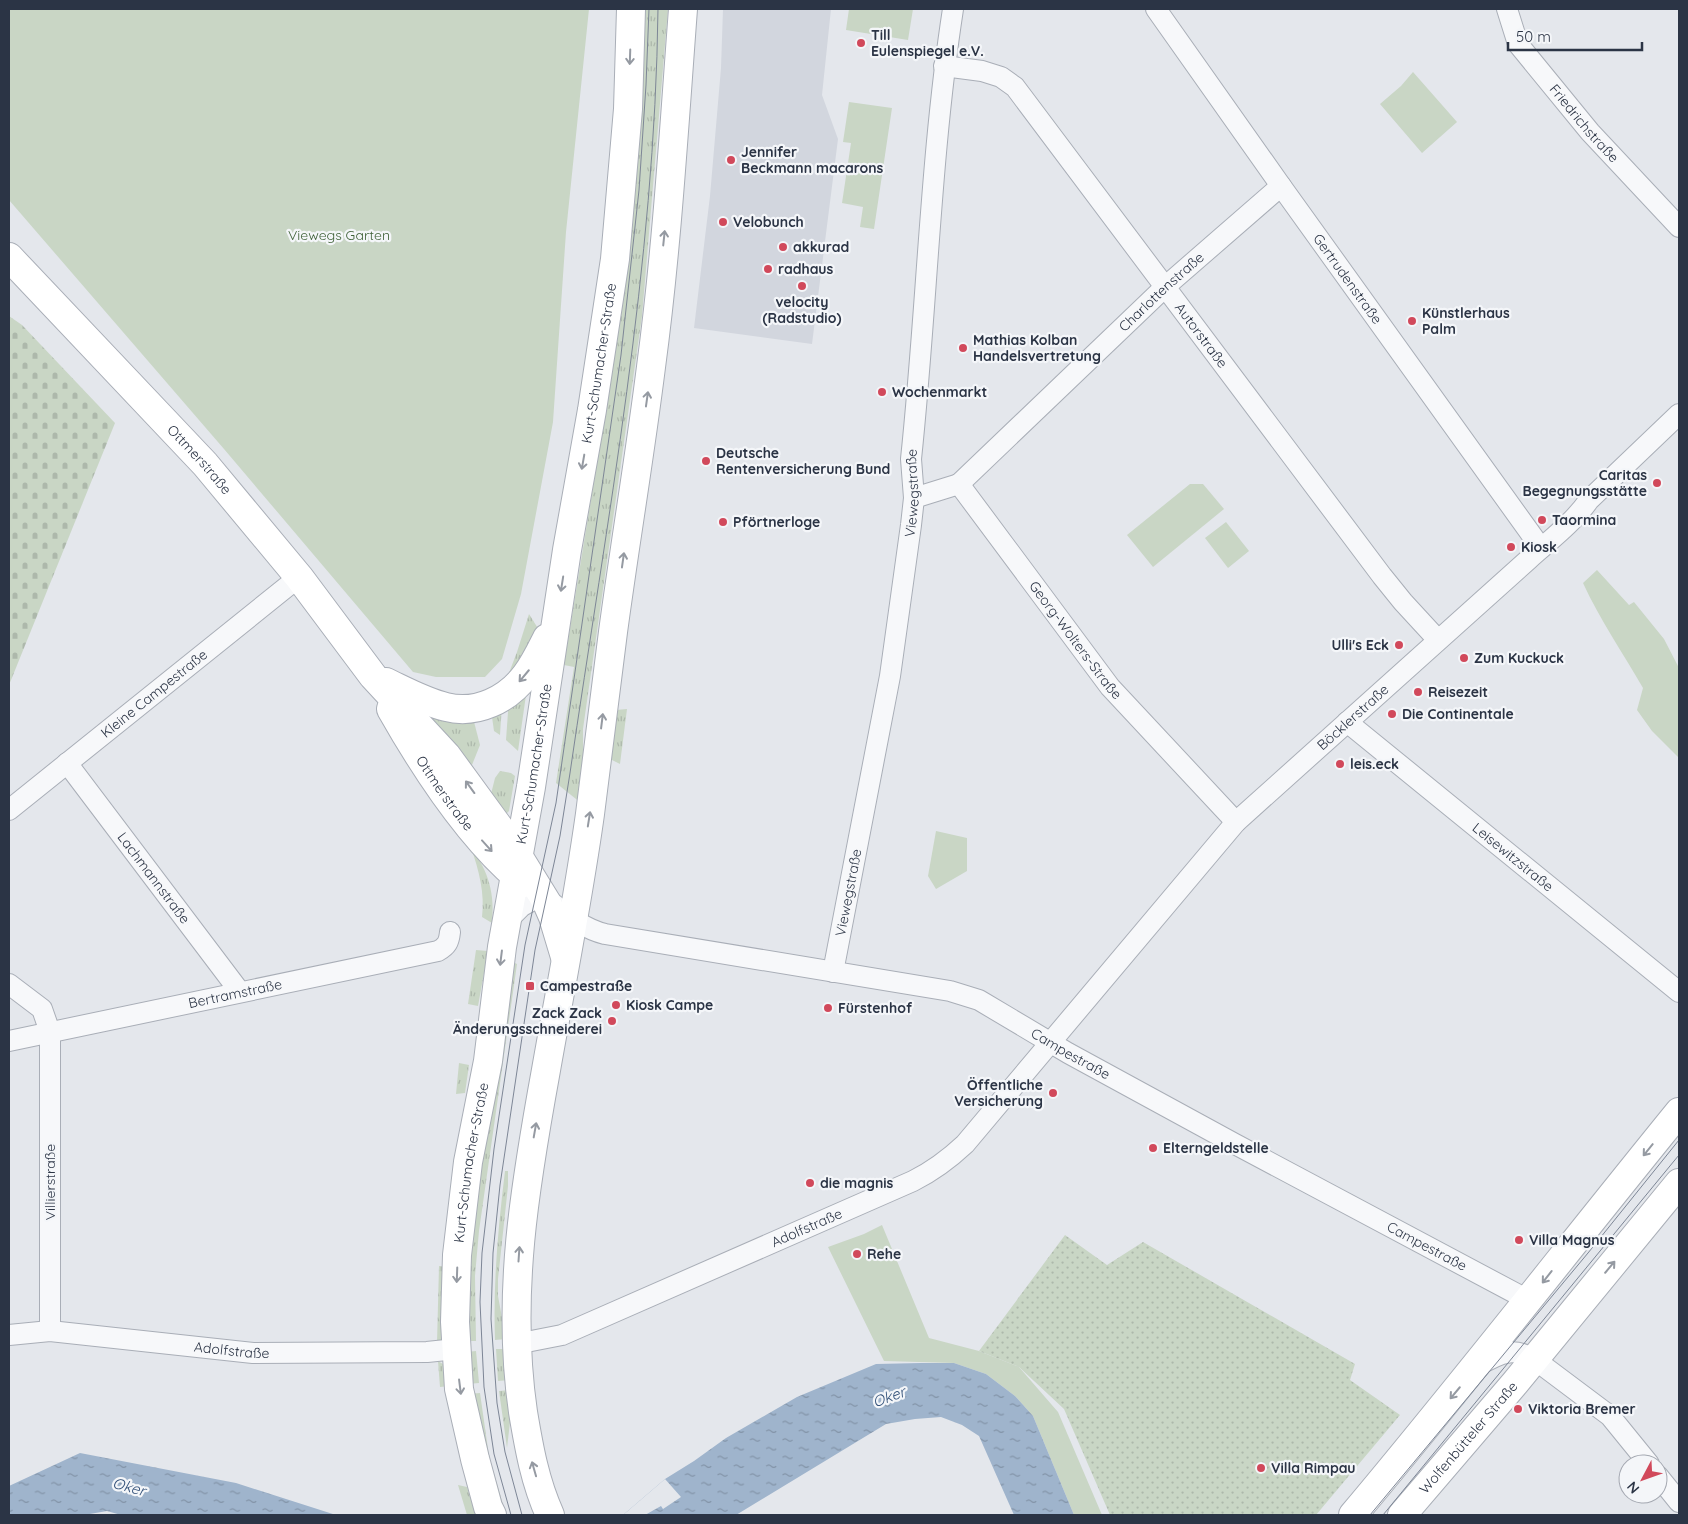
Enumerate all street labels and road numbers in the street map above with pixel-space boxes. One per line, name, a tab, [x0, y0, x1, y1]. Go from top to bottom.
street label: Friedrichstraße	[1546, 80, 1623, 166]
street label: Gertrudenstraße	[1309, 230, 1386, 328]
street label: Charlottenstraße	[1115, 248, 1208, 335]
street label: Kurt-Schumacher-Straße	[577, 282, 620, 445]
street label: Autorstraße	[1171, 299, 1232, 372]
street label: Ottmerstraße	[163, 421, 236, 498]
street label: Viewegstraße	[900, 448, 923, 538]
street label: Georg-Wolters-Straße	[1025, 577, 1126, 703]
street label: Kleine Campestraße	[97, 645, 211, 742]
street label: Böcklerstraße	[1313, 680, 1392, 754]
street label: Kurt-Schumacher-Straße	[512, 682, 556, 845]
street label: Ottmerstraße	[412, 752, 478, 834]
street label: Leisewitzstraße	[1469, 819, 1557, 895]
street label: Lachmannstraße	[113, 829, 194, 927]
street label: Viewegstraße	[831, 847, 866, 938]
street label: Bertramstraße	[187, 975, 284, 1012]
street label: Campestraße	[1028, 1024, 1113, 1083]
street label: Kurt-Schumacher-Straße	[450, 1081, 493, 1244]
street label: Villierstraße	[41, 1144, 59, 1220]
street label: Adolfstraße	[768, 1204, 845, 1251]
street label: Campestraße	[1384, 1218, 1470, 1275]
street label: Adolfstraße	[193, 1338, 270, 1362]
street label: Wolfenbütteler Straße	[1415, 1378, 1522, 1497]

